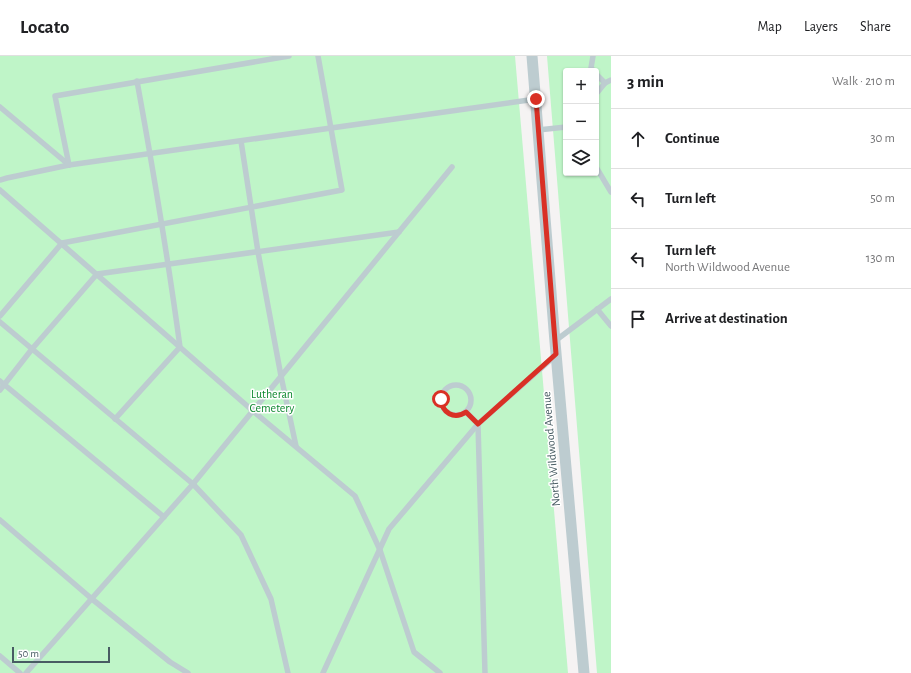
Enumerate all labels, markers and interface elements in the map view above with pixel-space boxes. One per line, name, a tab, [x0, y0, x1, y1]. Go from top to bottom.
text: Locato	[20, 18, 69, 37]
text: Map	[757, 20, 782, 34]
text: Layers	[804, 20, 838, 34]
text: Share	[860, 20, 891, 34]
map controls	[563, 68, 599, 176]
button: +	[563, 68, 599, 104]
text: 3 min	[627, 73, 664, 90]
text: Walk · 210 m	[832, 75, 895, 88]
route end	[527, 90, 545, 108]
button: −	[563, 104, 599, 140]
icon: ahead	[627, 128, 649, 150]
text: Continue	[665, 131, 720, 146]
text: 30 m	[870, 132, 895, 145]
button: layers	[563, 140, 599, 176]
icon: left	[627, 188, 649, 210]
text: Turn left	[665, 191, 716, 206]
text: 50 m	[870, 192, 895, 205]
text: Turn left	[665, 243, 716, 258]
icon: left	[627, 248, 649, 270]
text: 130 m	[866, 252, 895, 265]
text: North Wildwood Avenue	[665, 261, 790, 274]
icon: arrive	[627, 308, 649, 330]
text: Arrive at destination	[665, 311, 788, 326]
park label: Lutheran Cemetery	[249, 388, 295, 415]
route start	[432, 390, 450, 408]
street label: North Wildwood Avenue	[540, 391, 562, 507]
scale bar	[12, 645, 110, 664]
text: 50 m	[18, 648, 39, 659]

